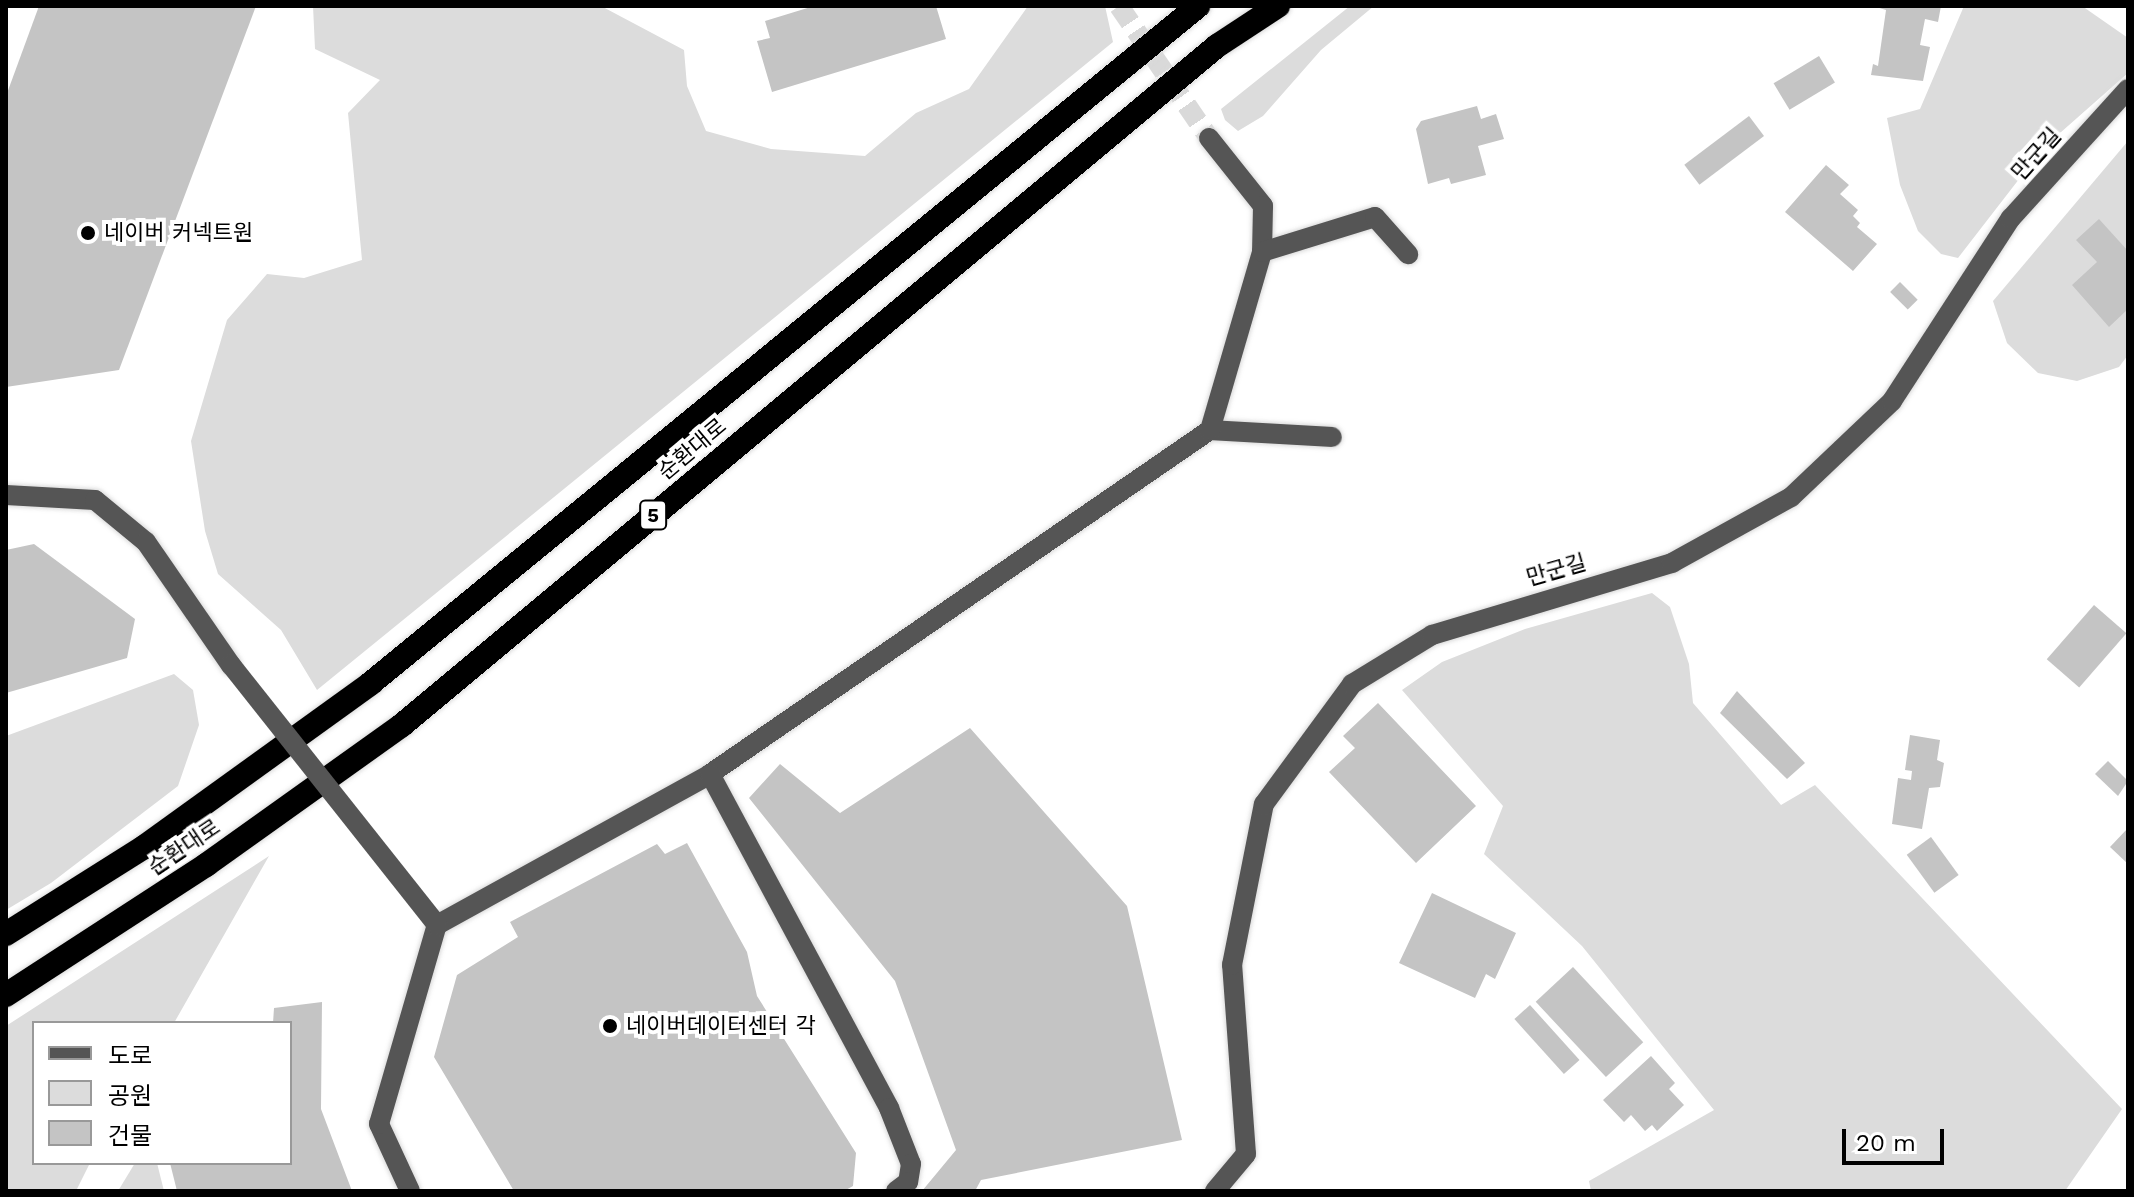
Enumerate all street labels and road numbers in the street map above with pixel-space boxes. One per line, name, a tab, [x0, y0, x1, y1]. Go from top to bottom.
street label: 만군길	[2006, 123, 2066, 185]
street label: 순환대로	[653, 413, 731, 485]
road number: 5	[639, 499, 667, 531]
street label: 만군길	[1523, 549, 1589, 591]
street label: 순환대로	[143, 813, 225, 881]

